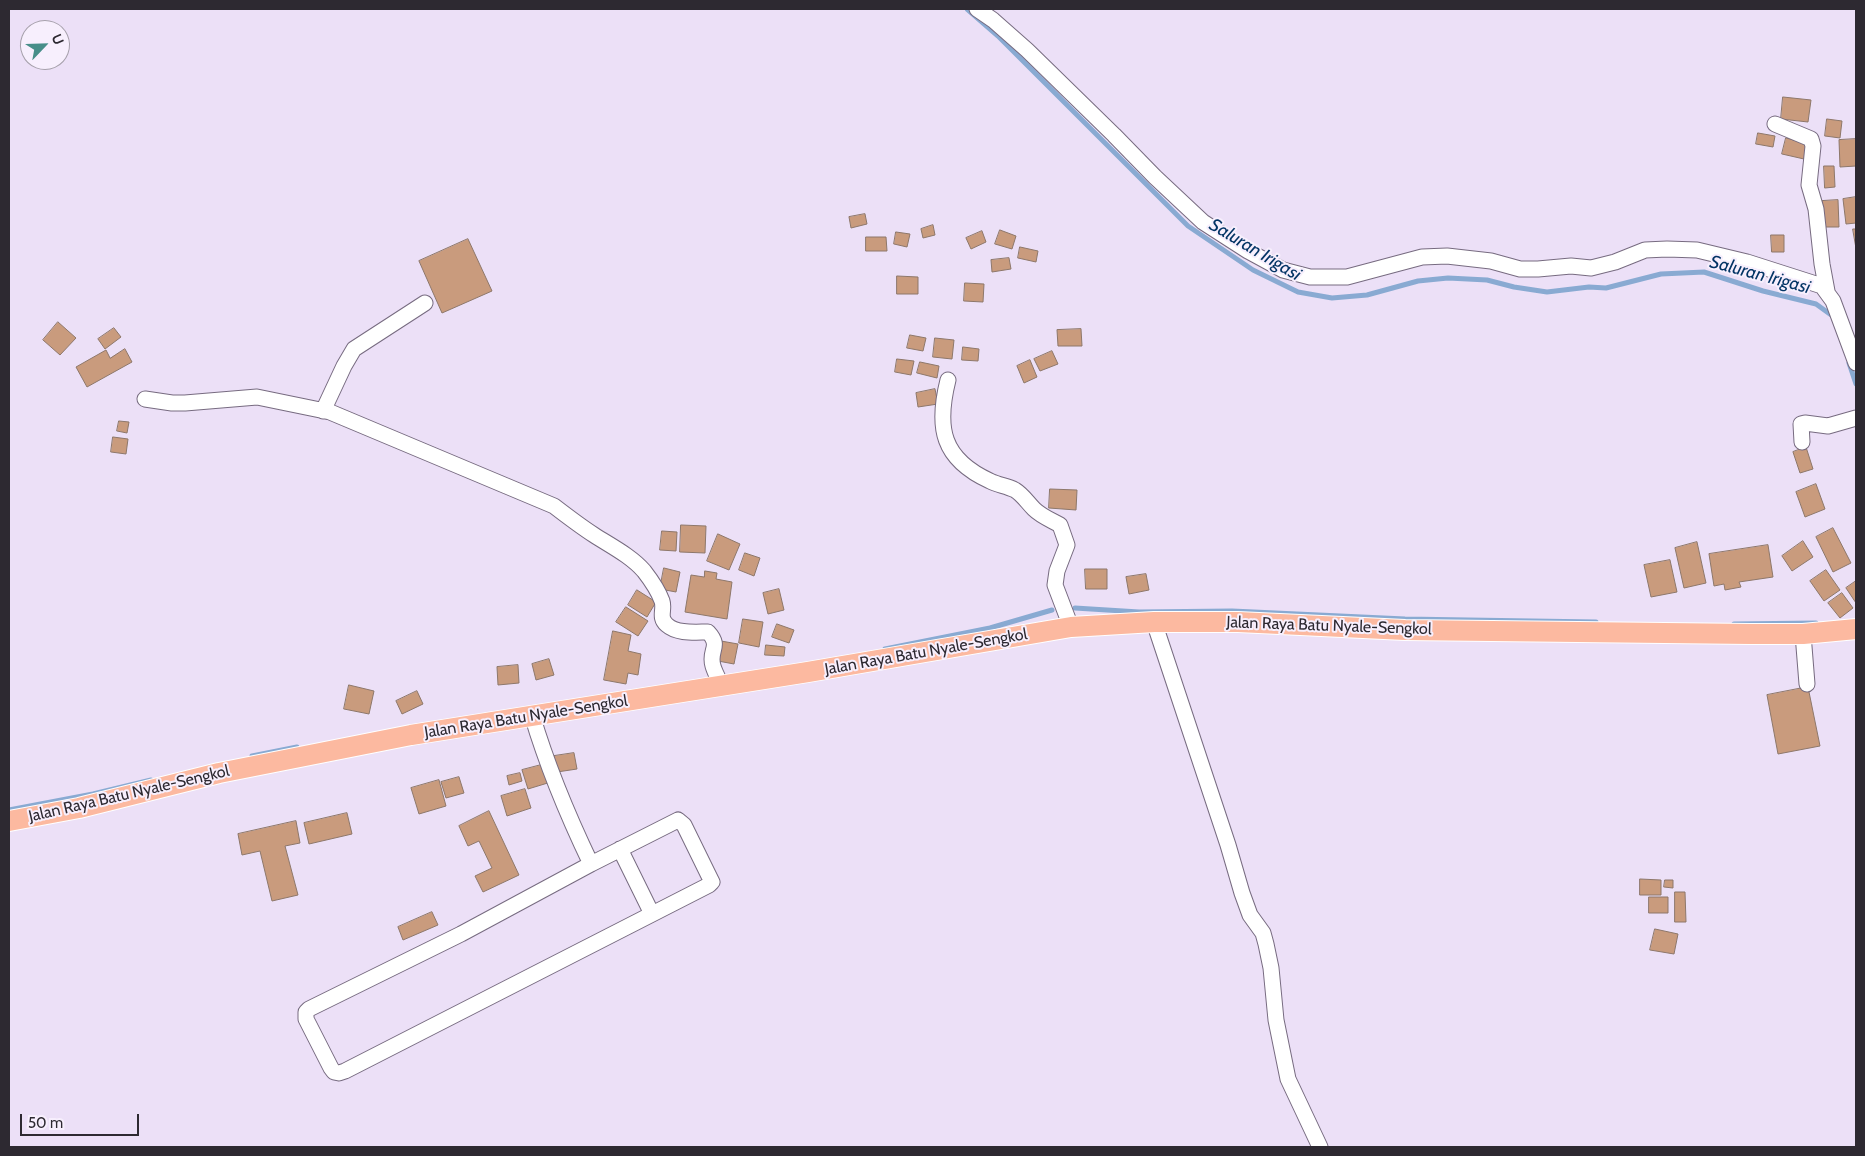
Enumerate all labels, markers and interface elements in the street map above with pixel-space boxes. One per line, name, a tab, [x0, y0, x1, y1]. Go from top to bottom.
north arrow	[20, 20, 70, 70]
text: U	[48, 31, 68, 48]
water label: Saluran Irigasi	[1205, 214, 1305, 286]
water label: Saluran Irigasi	[1707, 251, 1813, 299]
street label: Jalan Raya Batu Nyale-Sengkol	[1226, 613, 1432, 639]
street label: Jalan Raya Batu Nyale-Sengkol	[823, 625, 1029, 679]
street label: Jalan Raya Batu Nyale-Sengkol	[423, 691, 629, 743]
street label: Jalan Raya Batu Nyale-Sengkol	[27, 762, 231, 826]
scale bar	[22, 1104, 141, 1136]
text: 50 m	[28, 1114, 63, 1132]

